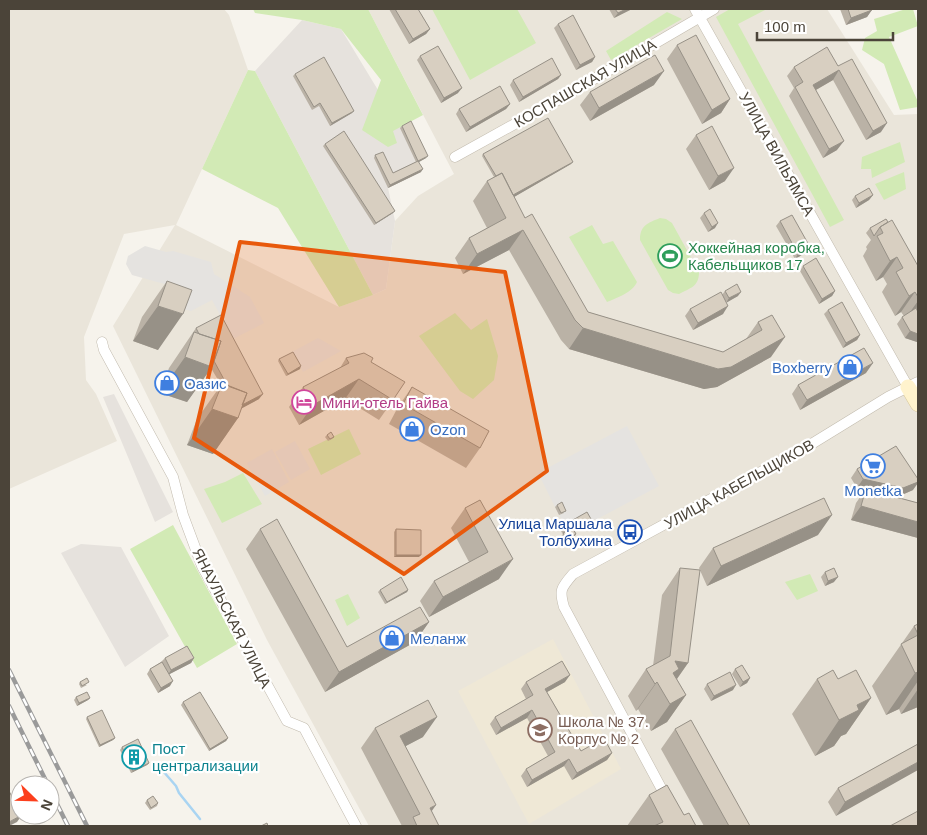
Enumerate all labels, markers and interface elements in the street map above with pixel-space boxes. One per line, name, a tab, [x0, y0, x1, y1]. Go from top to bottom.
scale bar	[757, 10, 893, 42]
text: 100 m	[764, 18, 806, 35]
street label: КОСПАШСКАЯ УЛИЦА	[511, 35, 659, 131]
street label: УЛИЦА ВИЛЬЯМСА	[736, 89, 818, 219]
place label: Хоккейная коробка, Кабельщиков 17	[688, 239, 825, 273]
sports icon: Хоккейная коробка, Кабельщиков 17	[657, 243, 683, 269]
shop icon: Boxberry	[837, 354, 863, 380]
place label: Boxberry	[772, 359, 832, 376]
shop icon: Оазис	[154, 370, 180, 396]
place label: Оазис	[184, 375, 227, 392]
hotel icon: Мини-отель Гайва	[291, 389, 317, 415]
place label: Мини-отель Гайва	[322, 394, 449, 411]
shop icon: Ozon	[399, 416, 425, 442]
place label: Ozon	[430, 421, 466, 438]
street label: УЛИЦА КАБЕЛЬЩИКОВ	[661, 436, 817, 532]
supermarket icon: Monetka	[860, 453, 886, 479]
place label: Monetka	[844, 482, 902, 499]
place label: Улица Маршала Толбухина	[498, 515, 613, 549]
bus stop icon: Улица Маршала Толбухина	[617, 519, 643, 545]
street label: ЯНАУЛЬСКАЯ УЛИЦА	[189, 545, 275, 691]
shop icon: Меланж	[379, 625, 405, 651]
place label: Меланж	[410, 630, 466, 647]
place label: Школа № 37. Корпус № 2	[558, 713, 649, 747]
school or university icon: Школа № 37. Корпус № 2	[527, 717, 553, 743]
place label: Пост централизации	[152, 740, 258, 774]
building icon: Пост централизации	[121, 744, 147, 770]
north arrow	[10, 775, 60, 825]
text: N	[38, 797, 56, 813]

